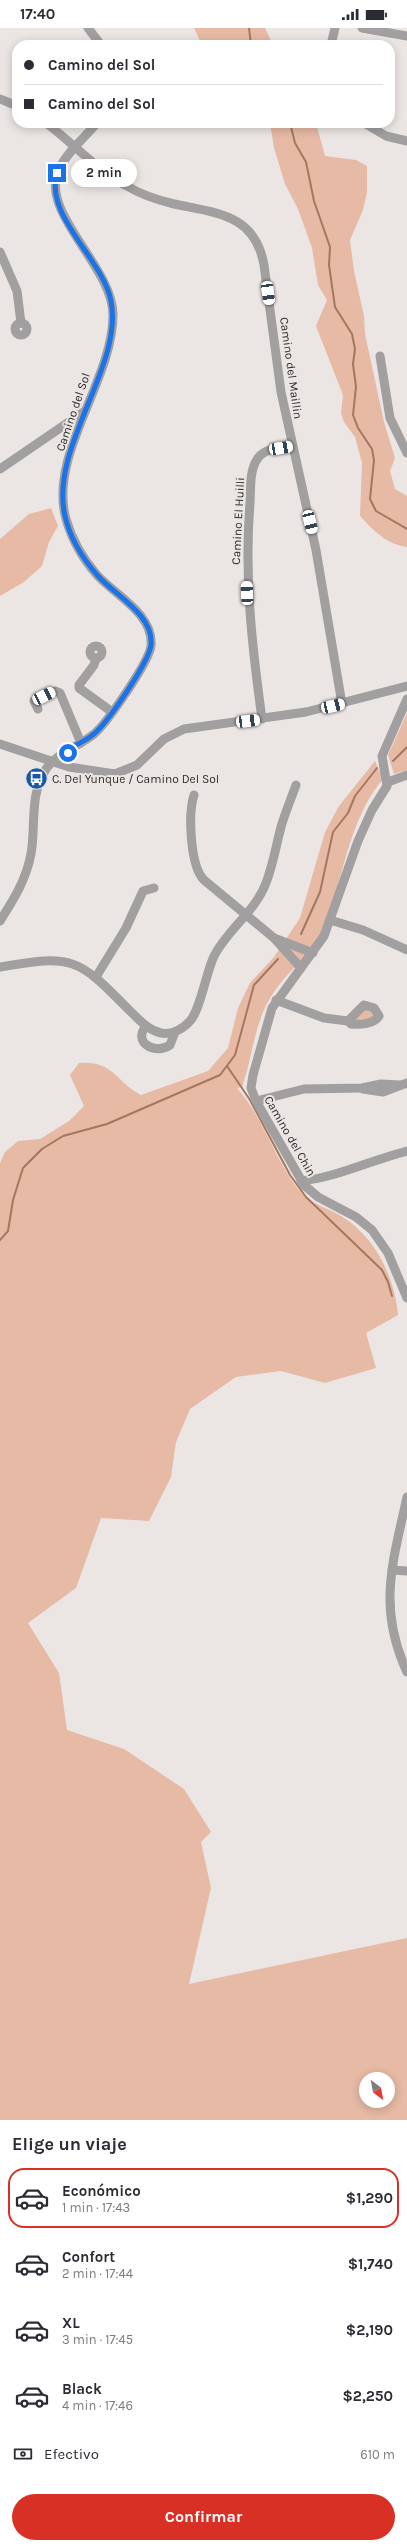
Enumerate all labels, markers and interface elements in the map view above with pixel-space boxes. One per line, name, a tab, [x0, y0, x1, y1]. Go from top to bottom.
text: 17:40	[20, 5, 55, 23]
text: Camino del Sol	[48, 56, 155, 74]
text: Camino del Sol	[48, 95, 155, 113]
callout: 2 min	[71, 159, 137, 187]
route end	[48, 164, 66, 182]
text: 2 min	[86, 165, 122, 180]
car	[260, 280, 276, 306]
street label: Camino del Maillin	[277, 316, 305, 420]
street label: Camino del Sol	[53, 371, 93, 453]
car	[268, 440, 294, 456]
street label: Camino El Huilli	[229, 477, 247, 565]
car	[301, 509, 319, 535]
car	[241, 581, 253, 605]
car	[31, 685, 57, 707]
car	[320, 697, 346, 715]
car	[235, 714, 261, 728]
route start	[59, 744, 77, 762]
bus stop icon: C. Del Yunque / Camino Del Sol	[24, 766, 50, 792]
place label: C. Del Yunque / Camino Del Sol	[52, 772, 219, 786]
street label: Camino del Chin	[261, 1093, 319, 1179]
north arrow	[359, 2072, 395, 2108]
map controls	[359, 2072, 395, 2108]
text: Elige un viaje	[12, 2133, 127, 2155]
icon: car	[14, 2180, 50, 2216]
text: Económico	[62, 2182, 141, 2200]
text: $1,290	[346, 2189, 393, 2207]
text: 1 min · 17:43	[62, 2200, 130, 2215]
icon: car	[14, 2246, 50, 2282]
text: Confort	[62, 2248, 115, 2266]
text: $1,740	[348, 2255, 393, 2273]
text: 2 min · 17:44	[62, 2266, 133, 2281]
icon: car	[14, 2312, 50, 2348]
text: XL	[62, 2314, 80, 2332]
text: $2,190	[346, 2321, 393, 2339]
text: 3 min · 17:45	[62, 2332, 133, 2347]
icon: car	[14, 2378, 50, 2414]
text: Black	[62, 2380, 102, 2398]
text: $2,250	[343, 2387, 393, 2405]
text: 4 min · 17:46	[62, 2398, 133, 2413]
icon: cash	[12, 2443, 34, 2465]
text: Efectivo	[44, 2445, 99, 2463]
text: 610 m	[360, 2447, 395, 2462]
button: Confirmar	[12, 2494, 395, 2540]

